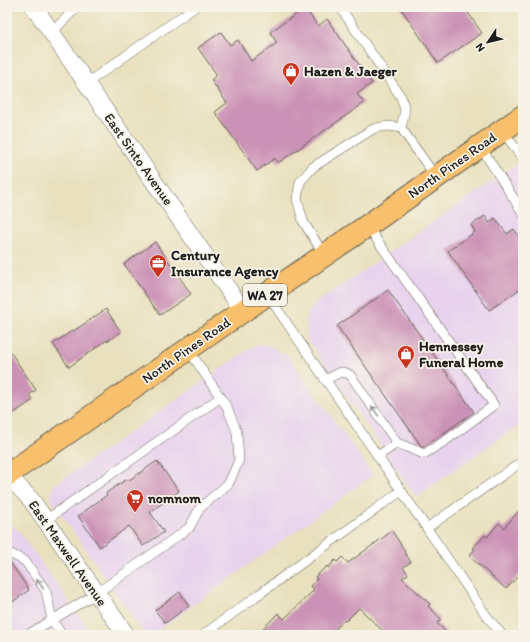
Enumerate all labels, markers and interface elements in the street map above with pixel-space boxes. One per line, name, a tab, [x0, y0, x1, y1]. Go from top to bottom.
north arrow	[468, 22, 508, 62]
text: N	[473, 41, 488, 54]
shop icon: Hazen & Jaeger	[281, 61, 301, 86]
place label: Hazen & Jaeger	[304, 63, 398, 80]
street label: East Sinto Avenue	[100, 110, 177, 209]
street label: North Pines Road	[405, 128, 500, 202]
place label: Century Insurance Agency	[171, 247, 279, 280]
office icon: Century Insurance Agency	[148, 253, 168, 278]
road number: WA 27	[243, 284, 287, 306]
street label: North Pines Road	[139, 313, 234, 387]
place label: Hennessey Funeral Home	[419, 338, 504, 371]
shop icon: Hennessey Funeral Home	[396, 344, 416, 369]
one-way arrow	[371, 406, 379, 417]
supermarket icon: nomnom	[125, 488, 145, 513]
place label: nomnom	[147, 490, 201, 507]
street label: East Maxwell Avenue	[25, 497, 111, 610]
one-way arrow	[36, 578, 44, 589]

